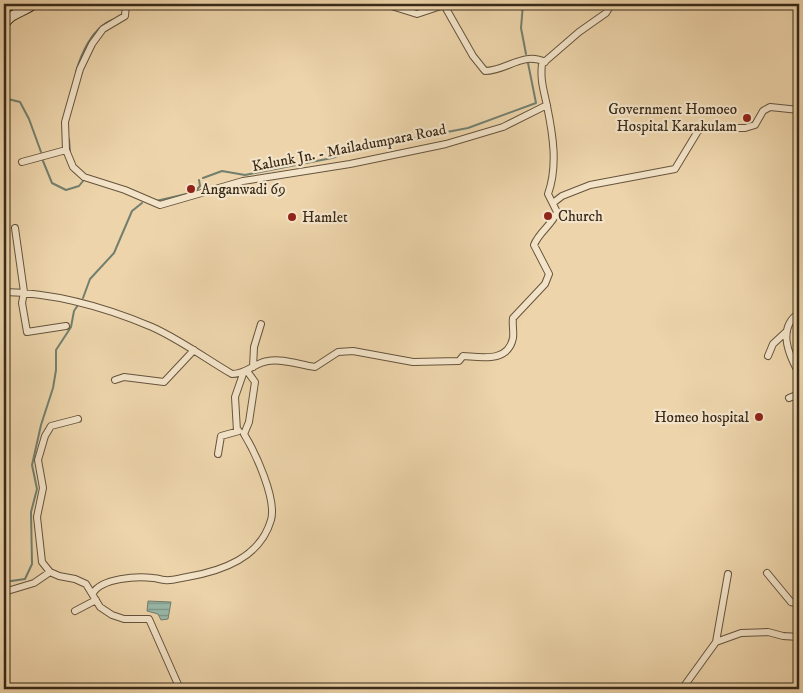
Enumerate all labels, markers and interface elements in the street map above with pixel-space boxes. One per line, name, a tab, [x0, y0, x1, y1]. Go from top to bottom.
place label: Government Homoeo Hospital Karakulam	[608, 100, 737, 136]
marker: Government Homoeo Hospital Karakulam	[741, 112, 753, 124]
street label: Kalunk Jn. - Mailadumpara Road	[250, 120, 448, 176]
place label: Anganwadi 69	[201, 180, 286, 199]
marker: Anganwadi 69	[185, 183, 197, 195]
place label: Church	[558, 207, 603, 226]
place label: Hamlet	[302, 208, 348, 227]
marker: Church	[542, 210, 554, 222]
marker: Hamlet	[286, 211, 298, 223]
place label: Homeo hospital	[654, 408, 749, 427]
marker: Homeo hospital	[753, 411, 765, 423]

